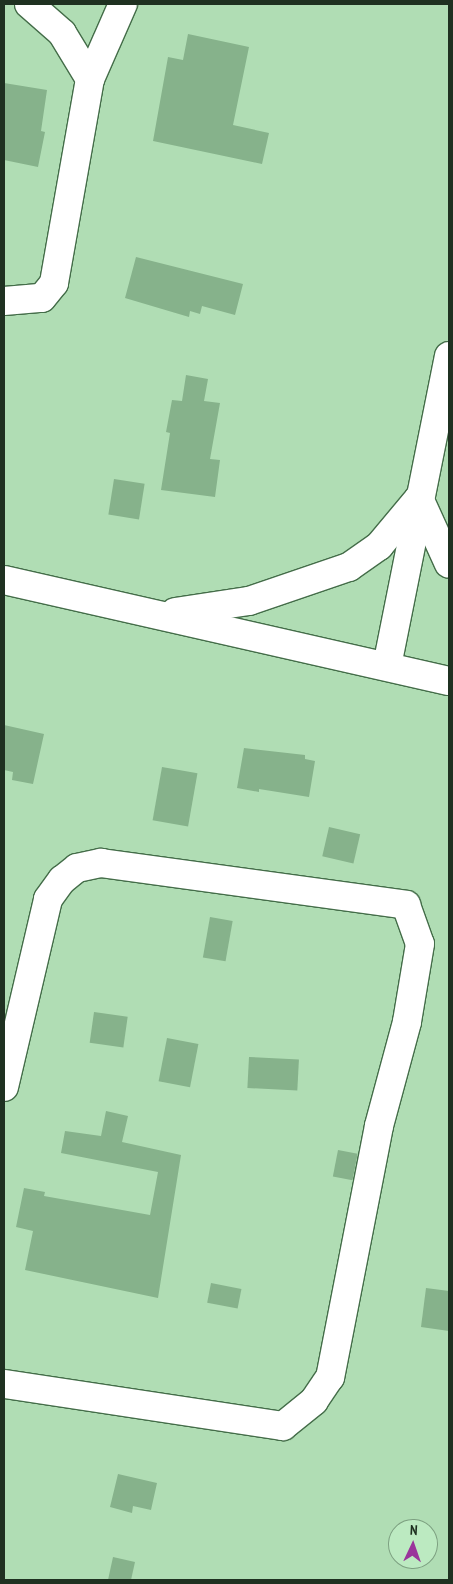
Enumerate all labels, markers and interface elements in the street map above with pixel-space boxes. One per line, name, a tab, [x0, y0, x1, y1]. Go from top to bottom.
north arrow	[388, 1519, 438, 1569]
text: N	[409, 1521, 418, 1539]

